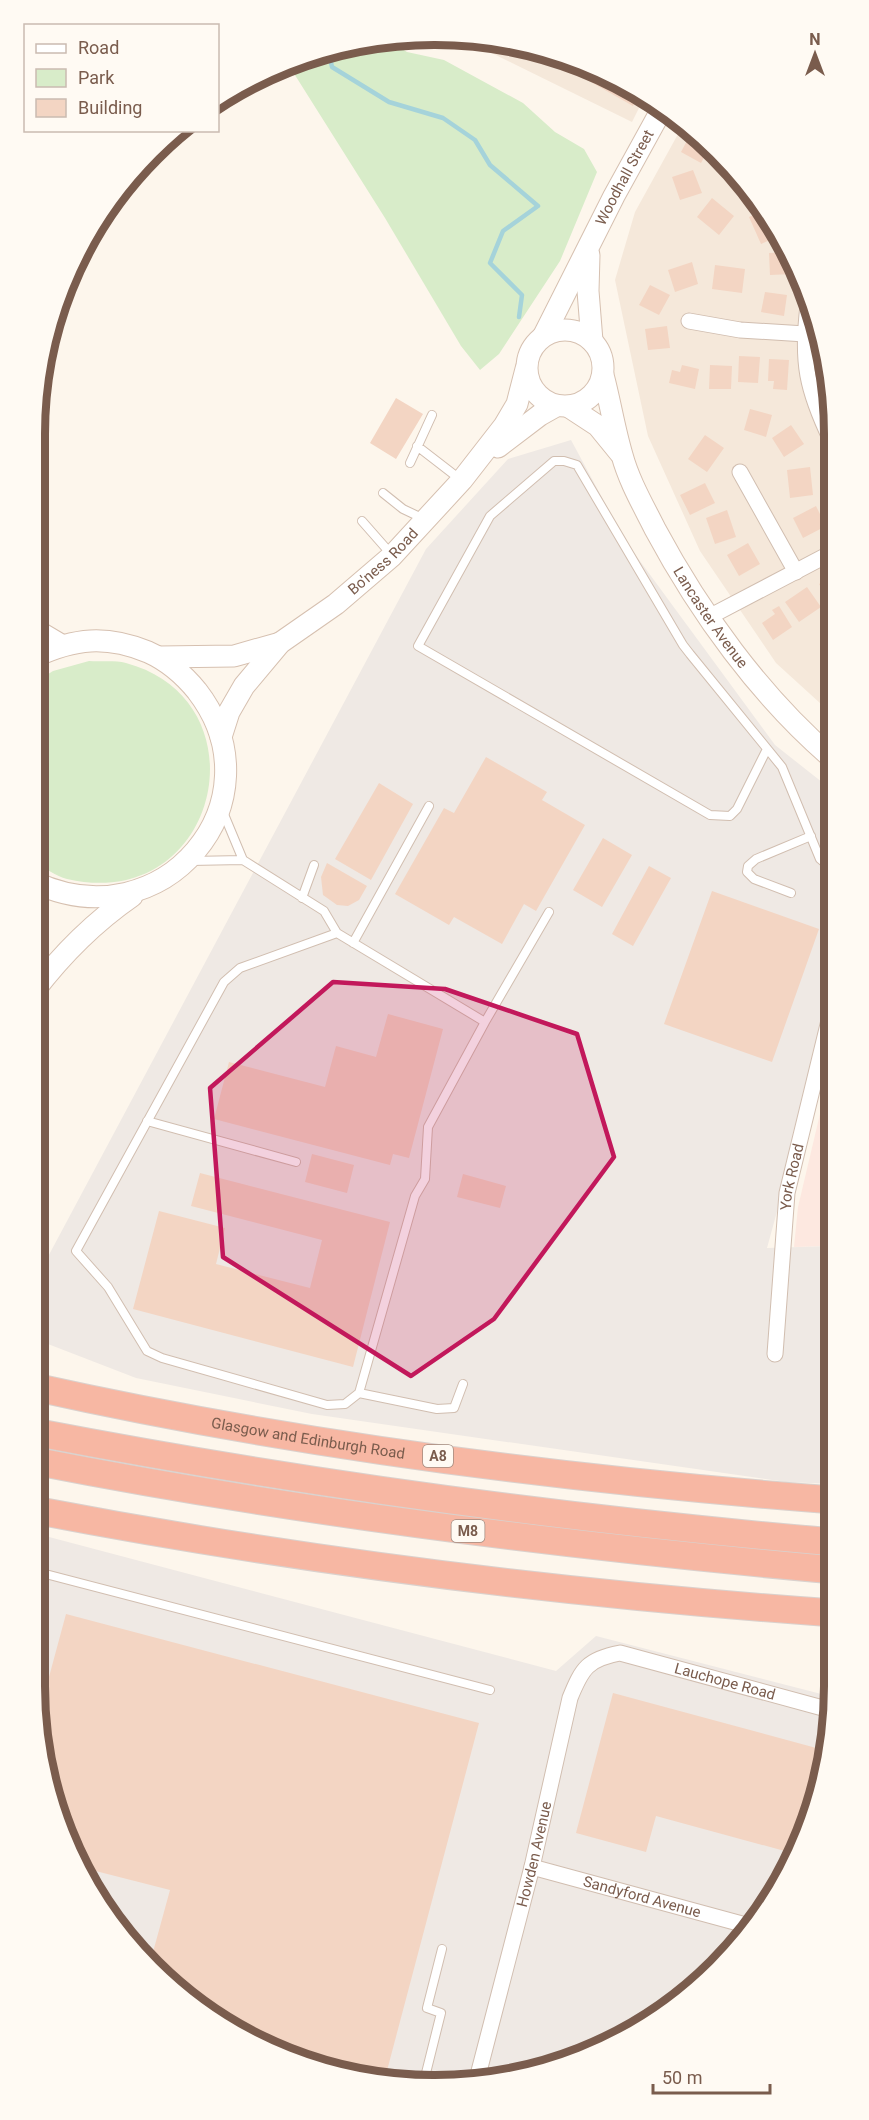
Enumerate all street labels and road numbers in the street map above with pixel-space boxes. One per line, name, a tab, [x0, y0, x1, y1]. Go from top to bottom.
street label: Woodhall Street	[592, 127, 658, 228]
street label: Bo'ness Road	[344, 525, 422, 599]
street label: Lancaster Avenue	[669, 564, 752, 672]
street label: York Road	[777, 1142, 808, 1211]
street label: Glasgow and Edinburgh Road	[210, 1414, 406, 1463]
road number: A8	[423, 1445, 453, 1467]
road number: M8	[452, 1520, 484, 1542]
street label: Lauchope Road	[673, 1659, 777, 1704]
street label: Howden Avenue	[513, 1800, 555, 1909]
street label: Sandyford Avenue	[581, 1872, 703, 1921]

